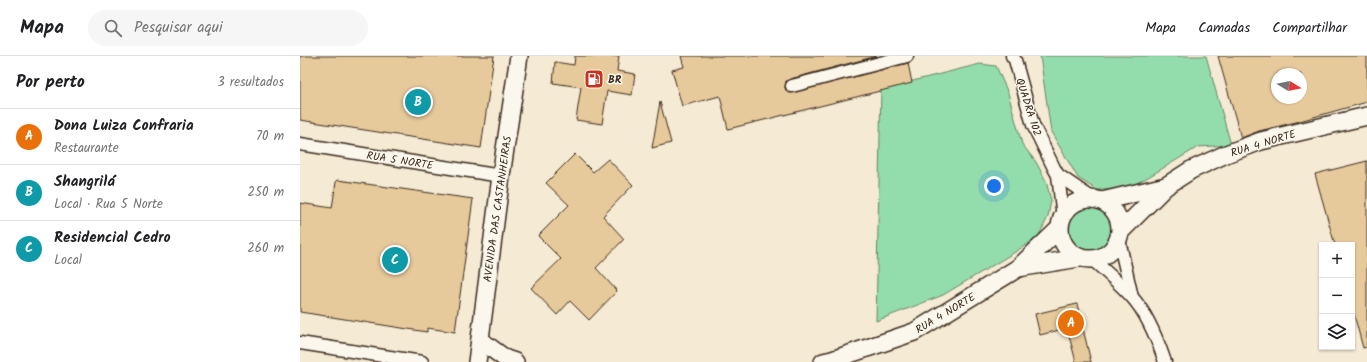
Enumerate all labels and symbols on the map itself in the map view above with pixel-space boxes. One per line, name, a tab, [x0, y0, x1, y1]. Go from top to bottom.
fuel station icon: BR	[583, 68, 605, 90]
north arrow	[1271, 68, 1307, 104]
place label: BR	[608, 71, 622, 89]
street label: QUADRA 102	[1010, 76, 1046, 139]
pin: B	[405, 87, 431, 117]
street label: RUA 4 NORTE	[1228, 125, 1299, 162]
street label: AVENIDA DAS CASTANHEIRAS	[479, 135, 517, 283]
street label: RUA 5 NORTE	[365, 147, 435, 175]
your location	[984, 176, 1004, 196]
pin: C	[382, 245, 408, 275]
street label: RUA 4 NORTE	[912, 288, 980, 339]
pin: A	[1058, 308, 1084, 338]

